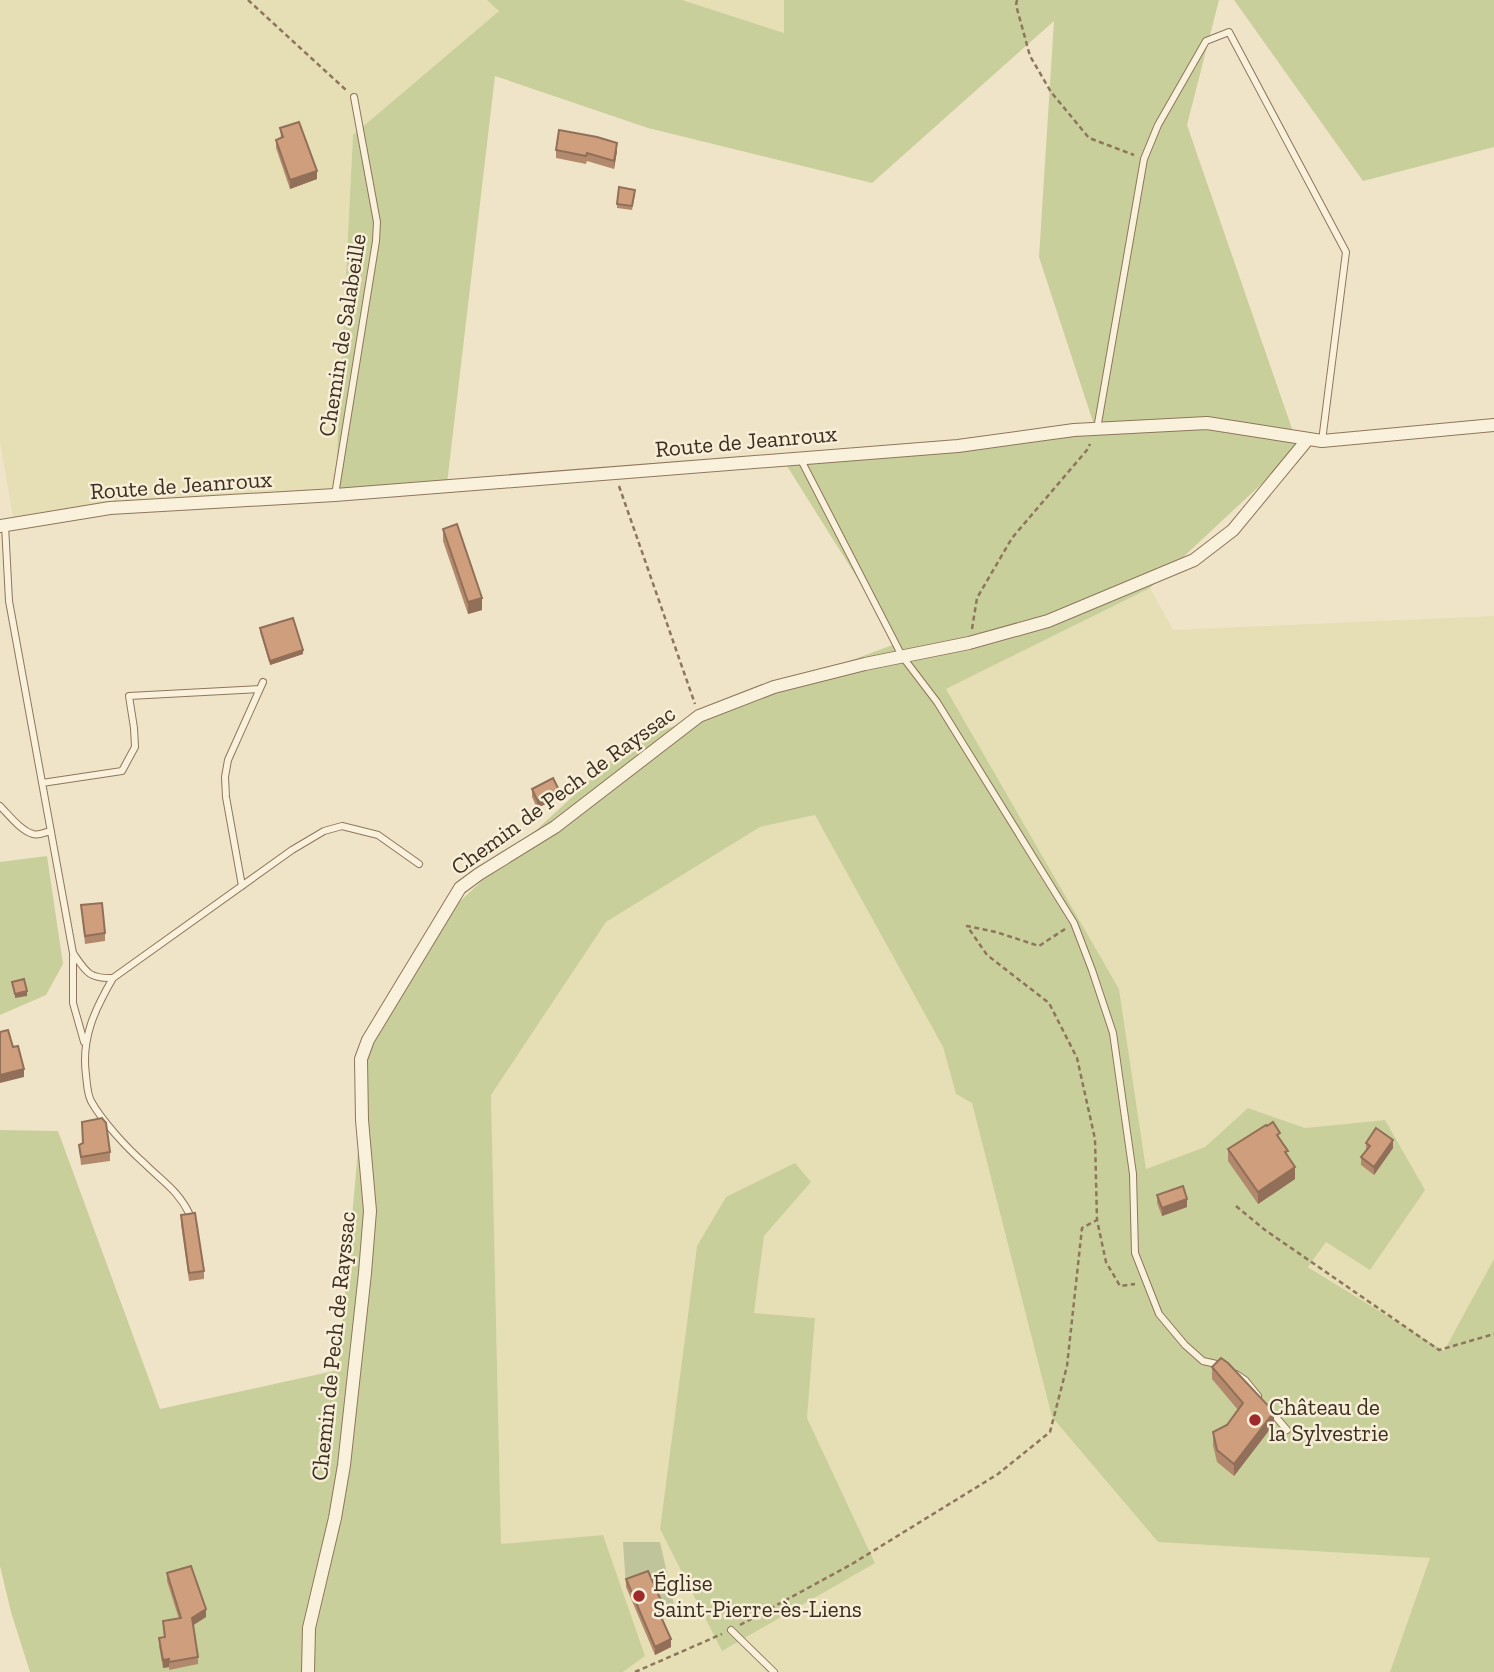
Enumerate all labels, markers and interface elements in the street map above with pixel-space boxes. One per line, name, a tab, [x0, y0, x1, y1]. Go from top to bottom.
street label: Chemin de Salabeille	[312, 232, 372, 438]
street label: Route de Jeanroux	[654, 419, 838, 463]
street label: Route de Jeanroux	[89, 465, 273, 505]
street label: Chemin de Pech de Rayssac	[445, 699, 681, 881]
street label: Chemin de Pech de Rayssac	[305, 1210, 361, 1482]
place label: Château de la Sylvestrie	[1269, 1393, 1388, 1447]
marker: Château de la Sylvestrie	[1247, 1412, 1263, 1428]
place label: Église Saint-Pierre-ès-Liens	[653, 1569, 862, 1623]
marker: Église Saint-Pierre-ès-Liens	[631, 1588, 647, 1604]

